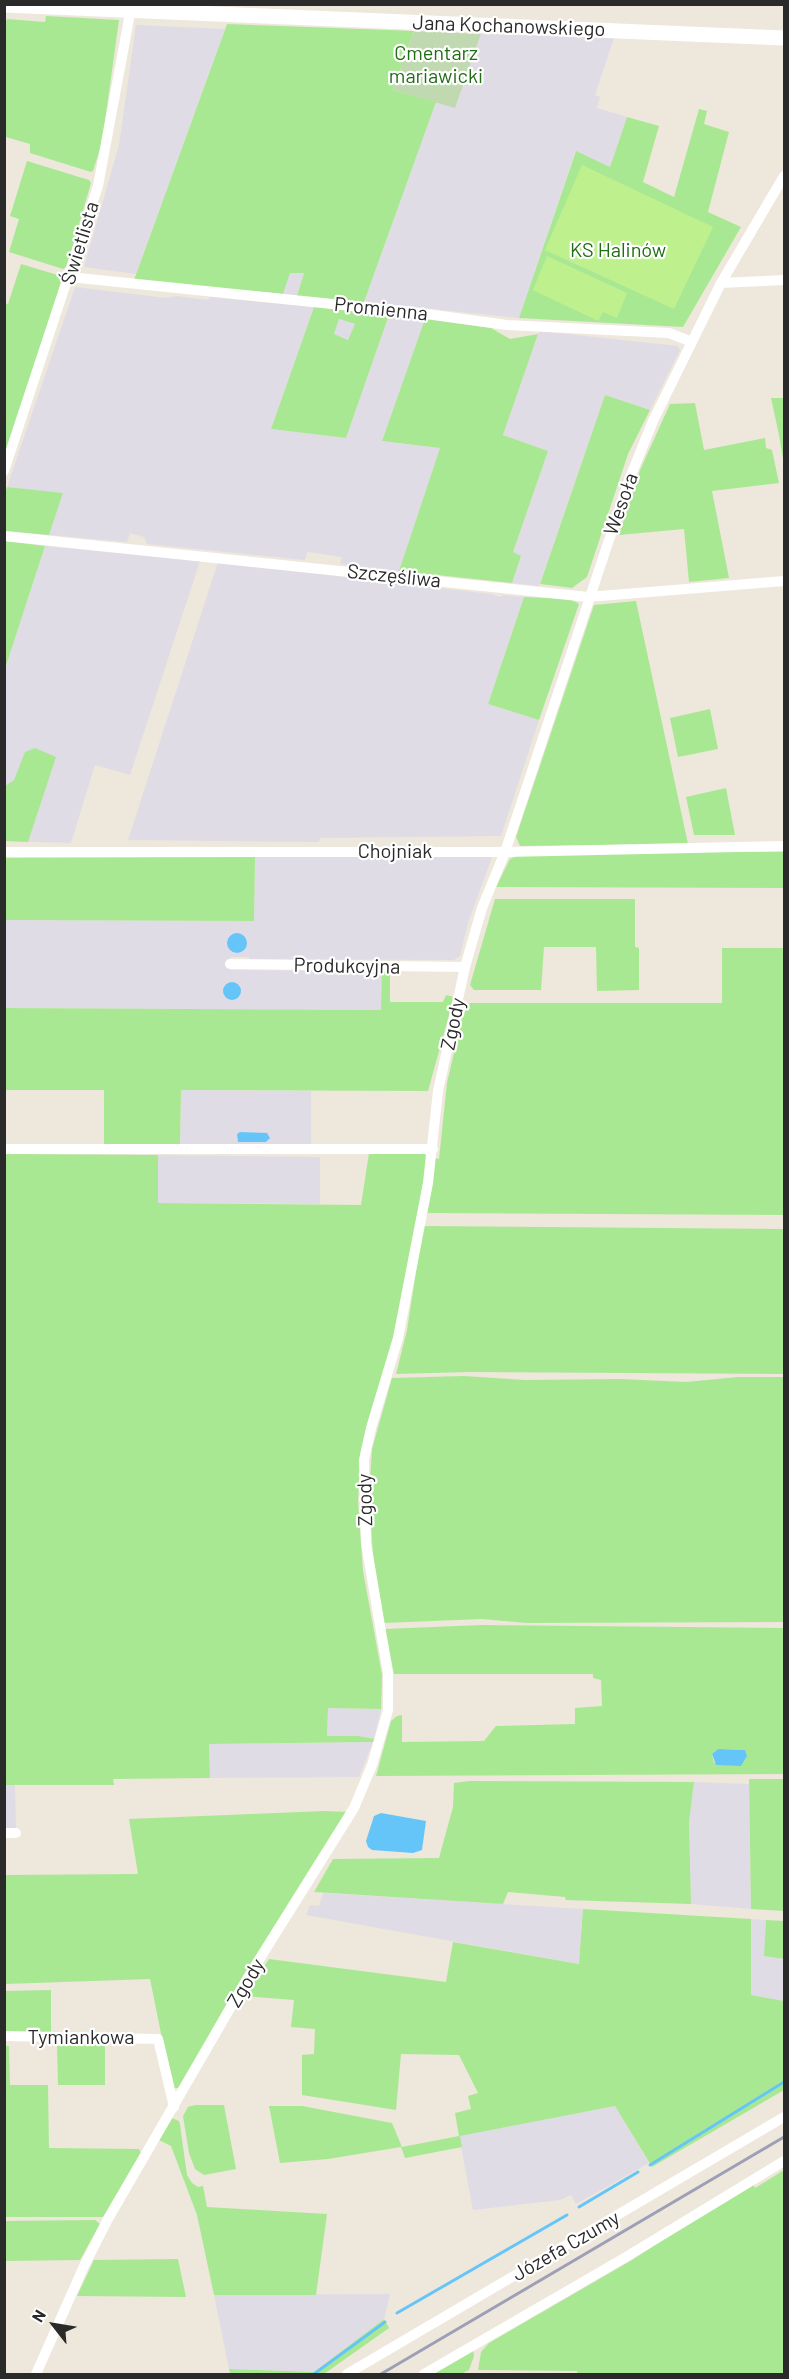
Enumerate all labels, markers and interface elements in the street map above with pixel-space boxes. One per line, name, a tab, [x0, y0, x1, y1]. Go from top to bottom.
street label: Jana Kochanowskiego	[412, 11, 606, 41]
park label: Cmentarz mariawicki	[389, 41, 483, 88]
street label: Świetlista	[56, 198, 104, 288]
park label: KS Halinów	[570, 238, 666, 262]
street label: Promienna	[333, 292, 429, 326]
street label: Wesoła	[599, 470, 643, 538]
street label: Szczęśliwa	[346, 559, 442, 593]
street label: Chojniak	[358, 839, 432, 863]
street label: Produkcyjna	[293, 953, 401, 979]
street label: Zgody	[436, 996, 470, 1052]
street label: Zgody	[353, 1473, 377, 1527]
street label: Zgody	[222, 1954, 270, 2012]
street label: Tymiankowa	[27, 2025, 135, 2049]
street label: Józefa Czumy	[508, 2206, 624, 2286]
north arrow	[24, 2295, 84, 2355]
text: N	[27, 2306, 49, 2325]

